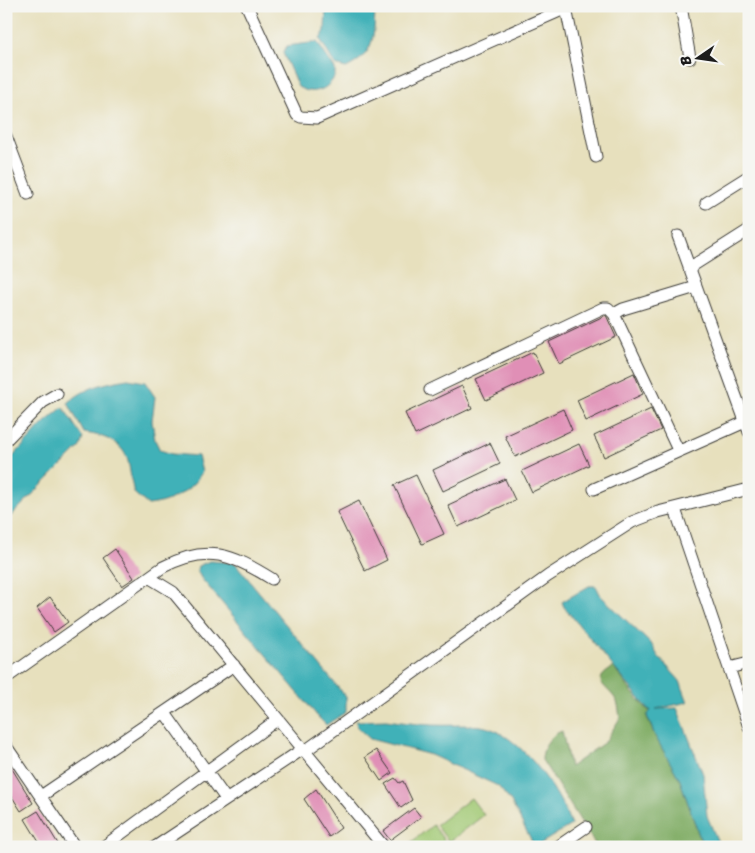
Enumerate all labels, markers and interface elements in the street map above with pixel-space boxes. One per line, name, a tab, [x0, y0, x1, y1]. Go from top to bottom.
north arrow	[672, 32, 722, 82]
text: B	[673, 54, 699, 68]

